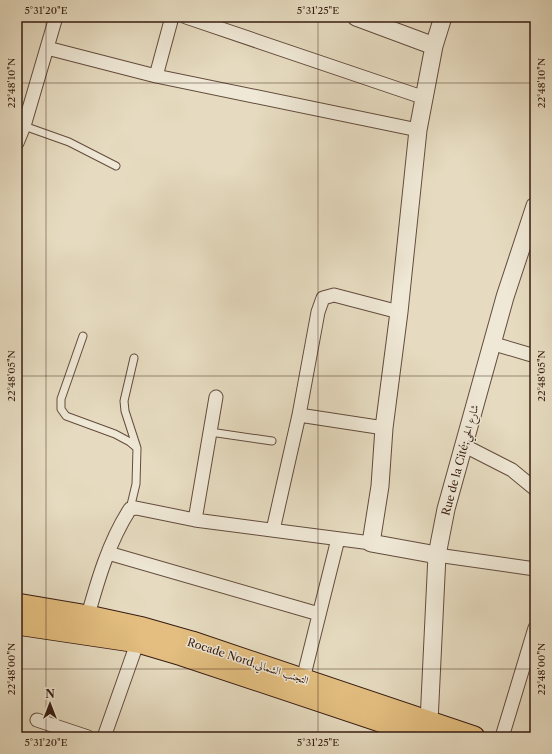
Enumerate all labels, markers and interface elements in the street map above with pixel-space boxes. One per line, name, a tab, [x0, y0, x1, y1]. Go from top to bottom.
text: 5°31'20"E	[24, 4, 68, 17]
text: 5°31'25"E	[297, 4, 339, 17]
text: 22°48'10"N	[5, 58, 18, 108]
text: 22°48'10"N	[535, 58, 548, 108]
text: 22°48'05"N	[5, 350, 18, 402]
text: 22°48'05"N	[535, 350, 548, 402]
street label: Rue de la Cité;شارع الحي	[438, 403, 485, 518]
street label: Rocade Nord,التجنب الشمالي	[185, 635, 310, 689]
text: 22°48'00"N	[5, 643, 18, 695]
text: 22°48'00"N	[535, 643, 548, 695]
north arrow	[30, 684, 70, 724]
text: N	[45, 687, 55, 701]
text: 5°31'20"E	[24, 736, 68, 749]
text: 5°31'25"E	[297, 736, 339, 749]

